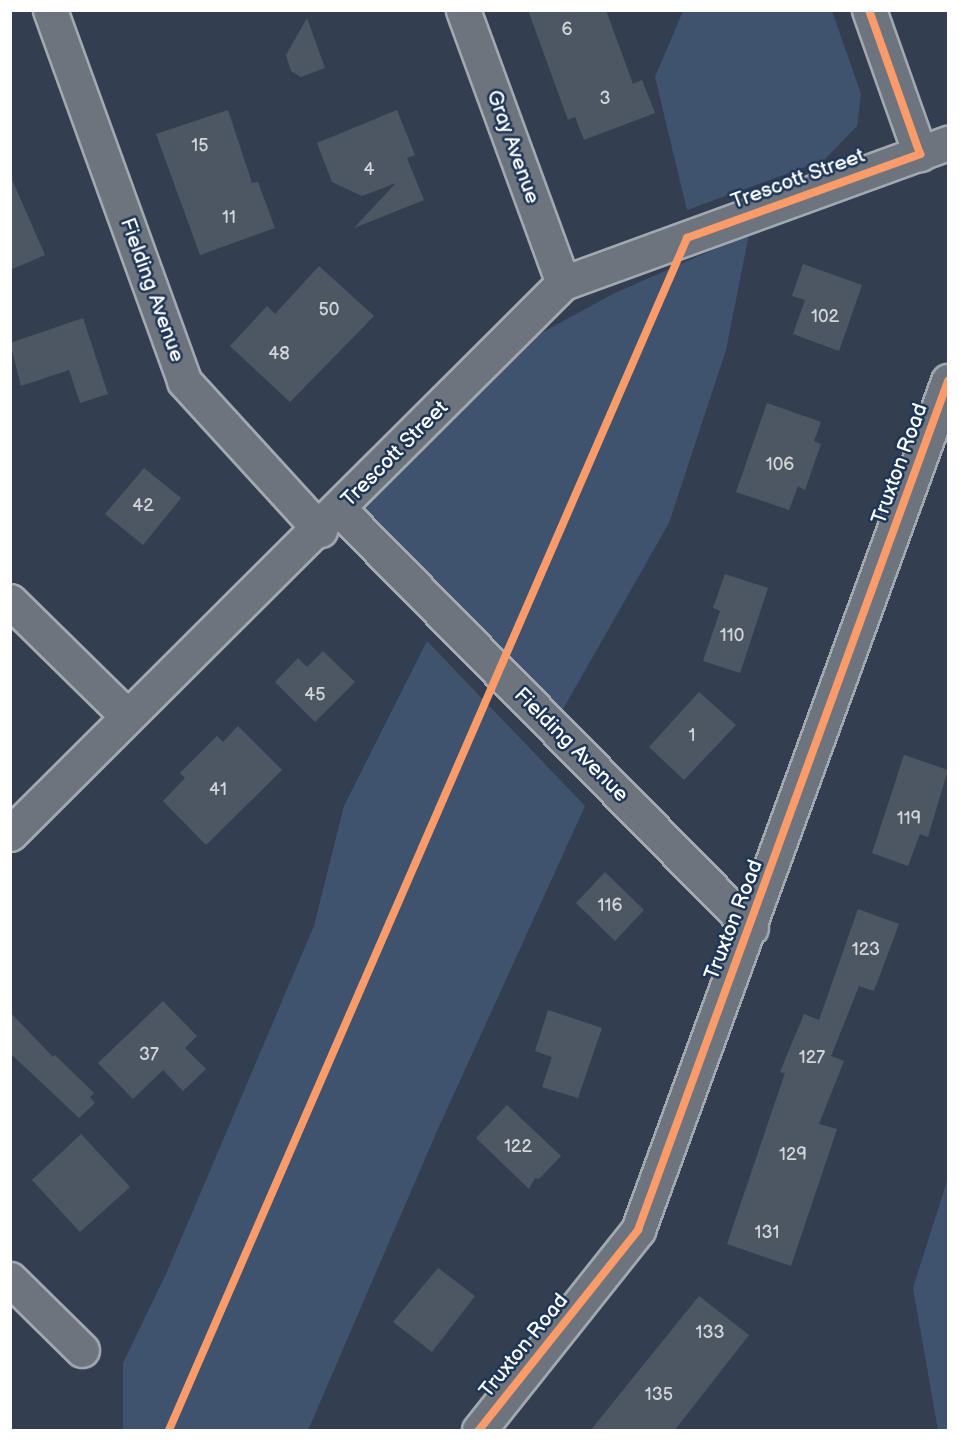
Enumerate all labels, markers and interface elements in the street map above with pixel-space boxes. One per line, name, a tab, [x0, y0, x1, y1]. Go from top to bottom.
house number: 6	[562, 19, 572, 41]
street label: Gray Avenue	[481, 86, 545, 208]
house number: 3	[599, 88, 611, 110]
house number: 15	[191, 135, 209, 157]
street label: Trescott Street	[728, 143, 868, 215]
house number: 4	[364, 159, 374, 181]
house number: 11	[222, 207, 236, 229]
street label: Fielding Avenue	[114, 215, 190, 365]
house number: 50	[319, 299, 339, 321]
house number: 102	[811, 306, 839, 328]
house number: 48	[268, 343, 290, 365]
street label: Trescott Street	[336, 395, 454, 513]
street label: Truxton Road	[866, 400, 934, 528]
house number: 106	[766, 454, 794, 476]
house number: 42	[132, 495, 154, 517]
house number: 110	[720, 625, 744, 647]
street label: Fielding Avenue	[509, 683, 633, 807]
house number: 45	[304, 684, 326, 706]
house number: 1	[689, 725, 695, 747]
house number: 41	[209, 779, 227, 801]
house number: 119	[897, 808, 921, 830]
street label: Truxton Road	[700, 856, 768, 984]
house number: 116	[598, 895, 622, 917]
house number: 123	[852, 939, 880, 961]
house number: 37	[139, 1044, 159, 1066]
house number: 127	[799, 1047, 825, 1069]
house number: 122	[504, 1136, 532, 1158]
house number: 129	[779, 1144, 807, 1166]
house number: 131	[754, 1222, 780, 1244]
street label: Truxton Road	[474, 1289, 574, 1403]
house number: 133	[695, 1322, 725, 1344]
house number: 135	[645, 1384, 673, 1406]

